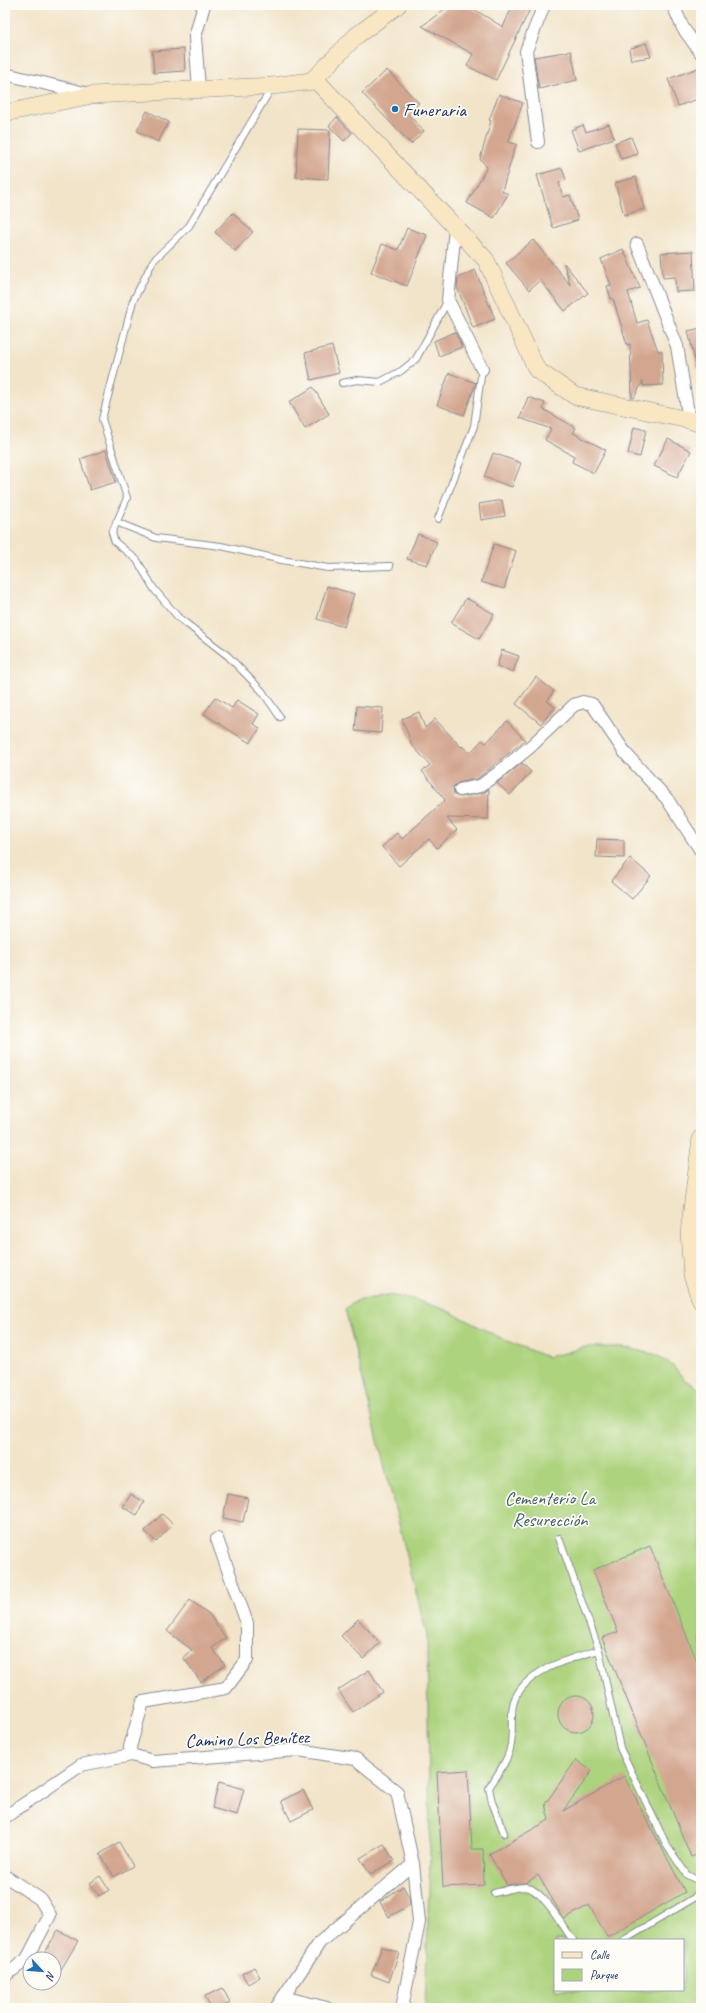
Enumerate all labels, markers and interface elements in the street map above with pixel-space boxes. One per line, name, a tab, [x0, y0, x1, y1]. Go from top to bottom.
place label: Funeraria	[403, 98, 467, 122]
marker: Funeraria	[390, 104, 400, 114]
park label: Cementerio La Resurección	[505, 1486, 598, 1532]
street label: Camino Los Benítez	[185, 1725, 311, 1753]
legend	[554, 1939, 684, 1991]
text: Calle	[590, 1947, 610, 1963]
north arrow	[22, 1951, 62, 1991]
text: Parque	[590, 1967, 619, 1983]
text: N	[42, 1969, 59, 1983]

